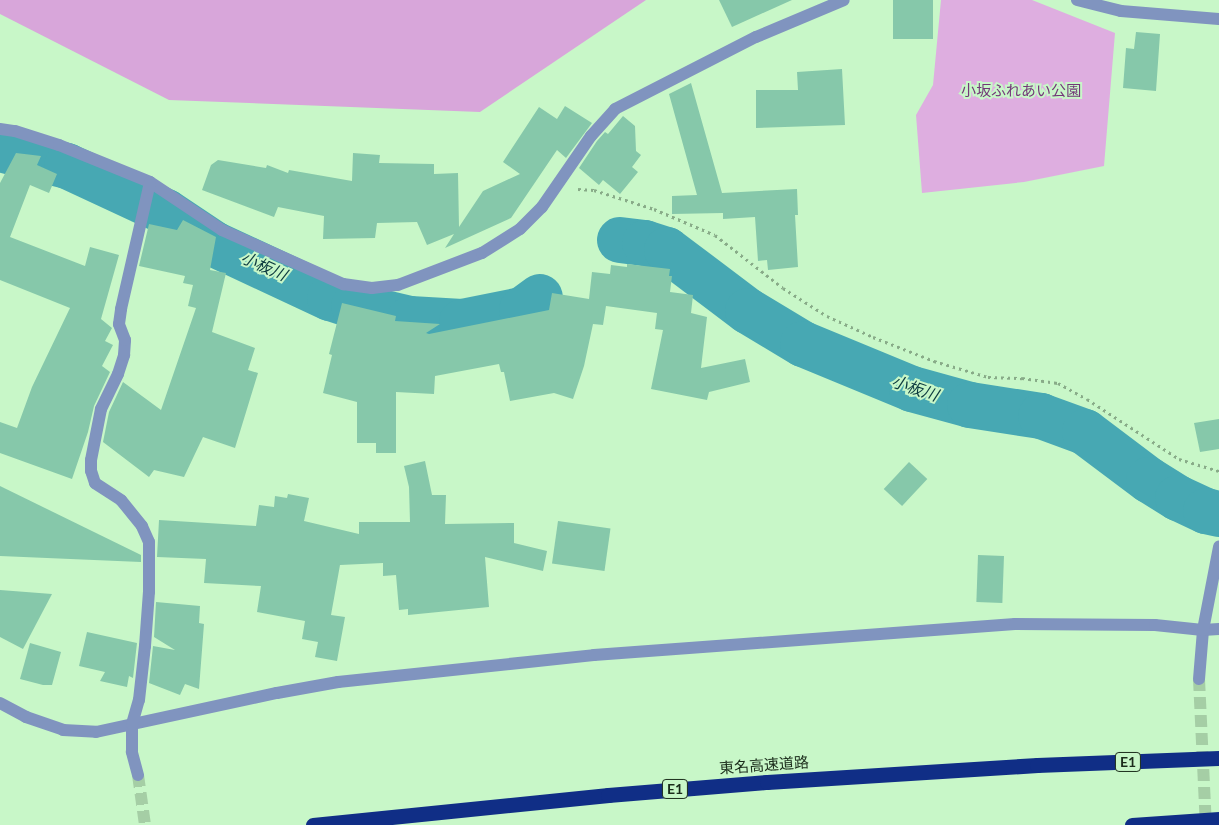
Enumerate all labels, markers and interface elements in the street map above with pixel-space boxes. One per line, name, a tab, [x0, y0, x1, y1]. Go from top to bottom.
park label: 小坂ふれあい公園	[961, 82, 1081, 100]
water label: 小板川	[238, 247, 290, 285]
water label: 小板川	[889, 371, 941, 405]
road number: E1	[1114, 750, 1142, 774]
street label: 東名高速道路	[718, 753, 810, 777]
road number: E1	[661, 778, 689, 801]

